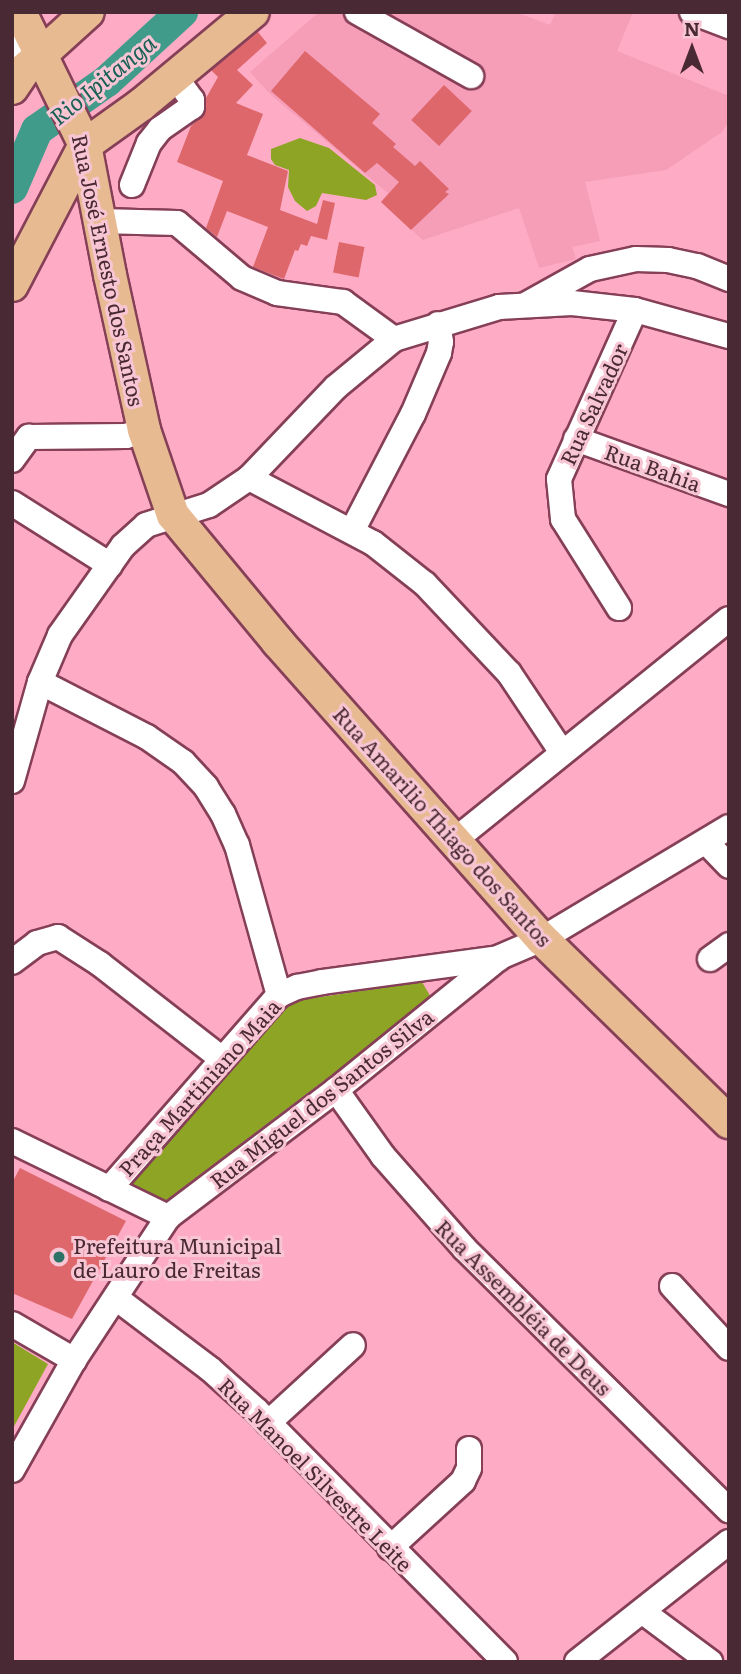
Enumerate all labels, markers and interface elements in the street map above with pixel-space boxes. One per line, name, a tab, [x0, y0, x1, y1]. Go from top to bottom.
north arrow	[657, 14, 727, 84]
text: N	[684, 14, 700, 42]
water label: Rio Ipitanga	[44, 28, 160, 130]
street label: Rua José Ernesto dos Santos	[68, 132, 150, 408]
street label: Rua Salvador	[554, 339, 632, 469]
street label: Rua Bahia	[601, 438, 705, 496]
street label: Rua Amarilio Thiago dos Santos	[329, 701, 557, 951]
street label: Praça Martiniano Maia	[113, 993, 285, 1181]
street label: Rua Miguel dos Santos Silva	[204, 1003, 438, 1193]
street label: Rua Assembléia de Deus	[431, 1214, 617, 1400]
place label: Prefeitura Municipal de Lauro de Freitas	[73, 1232, 282, 1282]
marker: Prefeitura Municipal de Lauro de Freitas	[51, 1249, 67, 1265]
street label: Rua Manoel Silvestre Leite	[214, 1372, 418, 1576]

